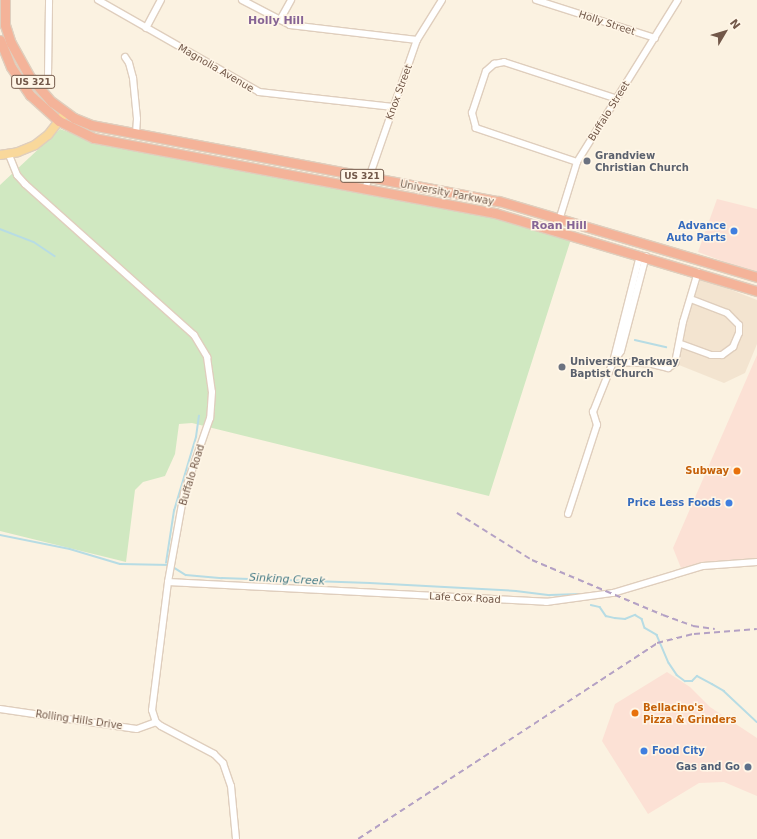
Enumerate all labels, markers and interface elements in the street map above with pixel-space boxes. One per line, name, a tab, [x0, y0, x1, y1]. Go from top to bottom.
street label: Holly Street	[577, 8, 637, 38]
north arrow	[705, 12, 745, 52]
district label: Holly Hill	[248, 14, 304, 28]
text: N	[727, 17, 743, 32]
street label: Magnolia Avenue	[176, 41, 256, 95]
street label: Knox Street	[383, 63, 415, 121]
road number: US 321	[11, 75, 55, 89]
street label: Buffalo Street	[586, 79, 632, 143]
place label: Grandview Christian Church	[595, 149, 689, 172]
marker: Grandview Christian Church	[582, 156, 592, 166]
road number: US 321	[340, 169, 384, 183]
street label: University Parkway	[399, 178, 495, 208]
district label: Roan Hill	[531, 219, 587, 233]
place label: Advance Auto Parts	[667, 219, 726, 242]
marker: Advance Auto Parts	[729, 226, 739, 236]
place label: University Parkway Baptist Church	[570, 355, 679, 378]
marker: University Parkway Baptist Church	[557, 362, 567, 372]
street label: Buffalo Road	[177, 443, 207, 507]
place label: Subway	[685, 465, 729, 477]
marker: Subway	[732, 466, 742, 476]
place label: Price Less Foods	[627, 497, 721, 509]
marker: Price Less Foods	[724, 498, 734, 508]
water label: Sinking Creek	[249, 571, 325, 589]
street label: Lafe Cox Road	[429, 590, 501, 606]
place label: Bellacino's Pizza & Grinders	[643, 701, 736, 724]
street label: Rolling Hills Drive	[35, 708, 123, 732]
marker: Bellacino's Pizza & Grinders	[630, 708, 640, 718]
place label: Food City	[652, 745, 705, 757]
marker: Food City	[639, 746, 649, 756]
place label: Gas and Go	[676, 761, 740, 773]
marker: Gas and Go	[743, 762, 753, 772]

